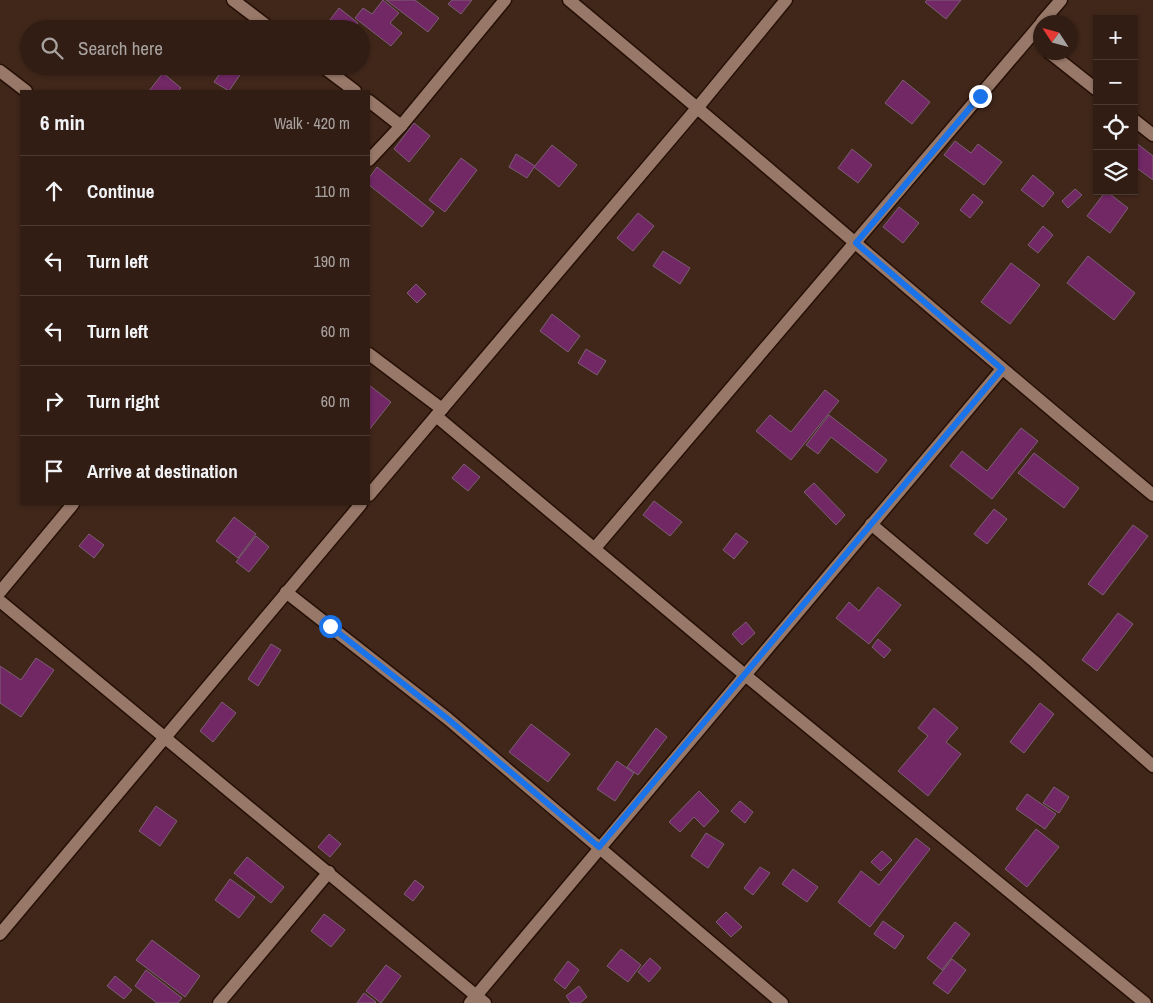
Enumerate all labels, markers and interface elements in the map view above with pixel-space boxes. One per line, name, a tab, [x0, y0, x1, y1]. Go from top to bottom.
north arrow	[1033, 15, 1078, 60]
map controls	[1093, 15, 1138, 195]
button: +	[1093, 15, 1138, 60]
search box	[20, 20, 370, 75]
icon: search	[38, 34, 66, 62]
text: Search here	[78, 35, 163, 61]
button: −	[1093, 60, 1138, 105]
route end	[969, 85, 992, 108]
button: locate	[1093, 105, 1138, 150]
text: 6 min	[40, 108, 85, 137]
text: Walk · 420 m	[274, 112, 350, 134]
button: layers	[1093, 150, 1138, 195]
icon: ahead	[40, 177, 68, 205]
text: Continue	[87, 178, 155, 204]
text: 110 m	[314, 180, 350, 202]
icon: left	[40, 247, 68, 275]
text: Turn left	[87, 248, 148, 274]
text: 190 m	[314, 250, 350, 272]
icon: left	[40, 317, 68, 345]
text: Turn left	[87, 318, 148, 344]
text: 60 m	[321, 320, 350, 342]
icon: right	[40, 387, 68, 415]
text: Turn right	[87, 388, 159, 414]
text: 60 m	[321, 390, 350, 412]
icon: arrive	[40, 457, 68, 485]
text: Arrive at destination	[87, 458, 238, 484]
route start	[319, 615, 342, 638]

